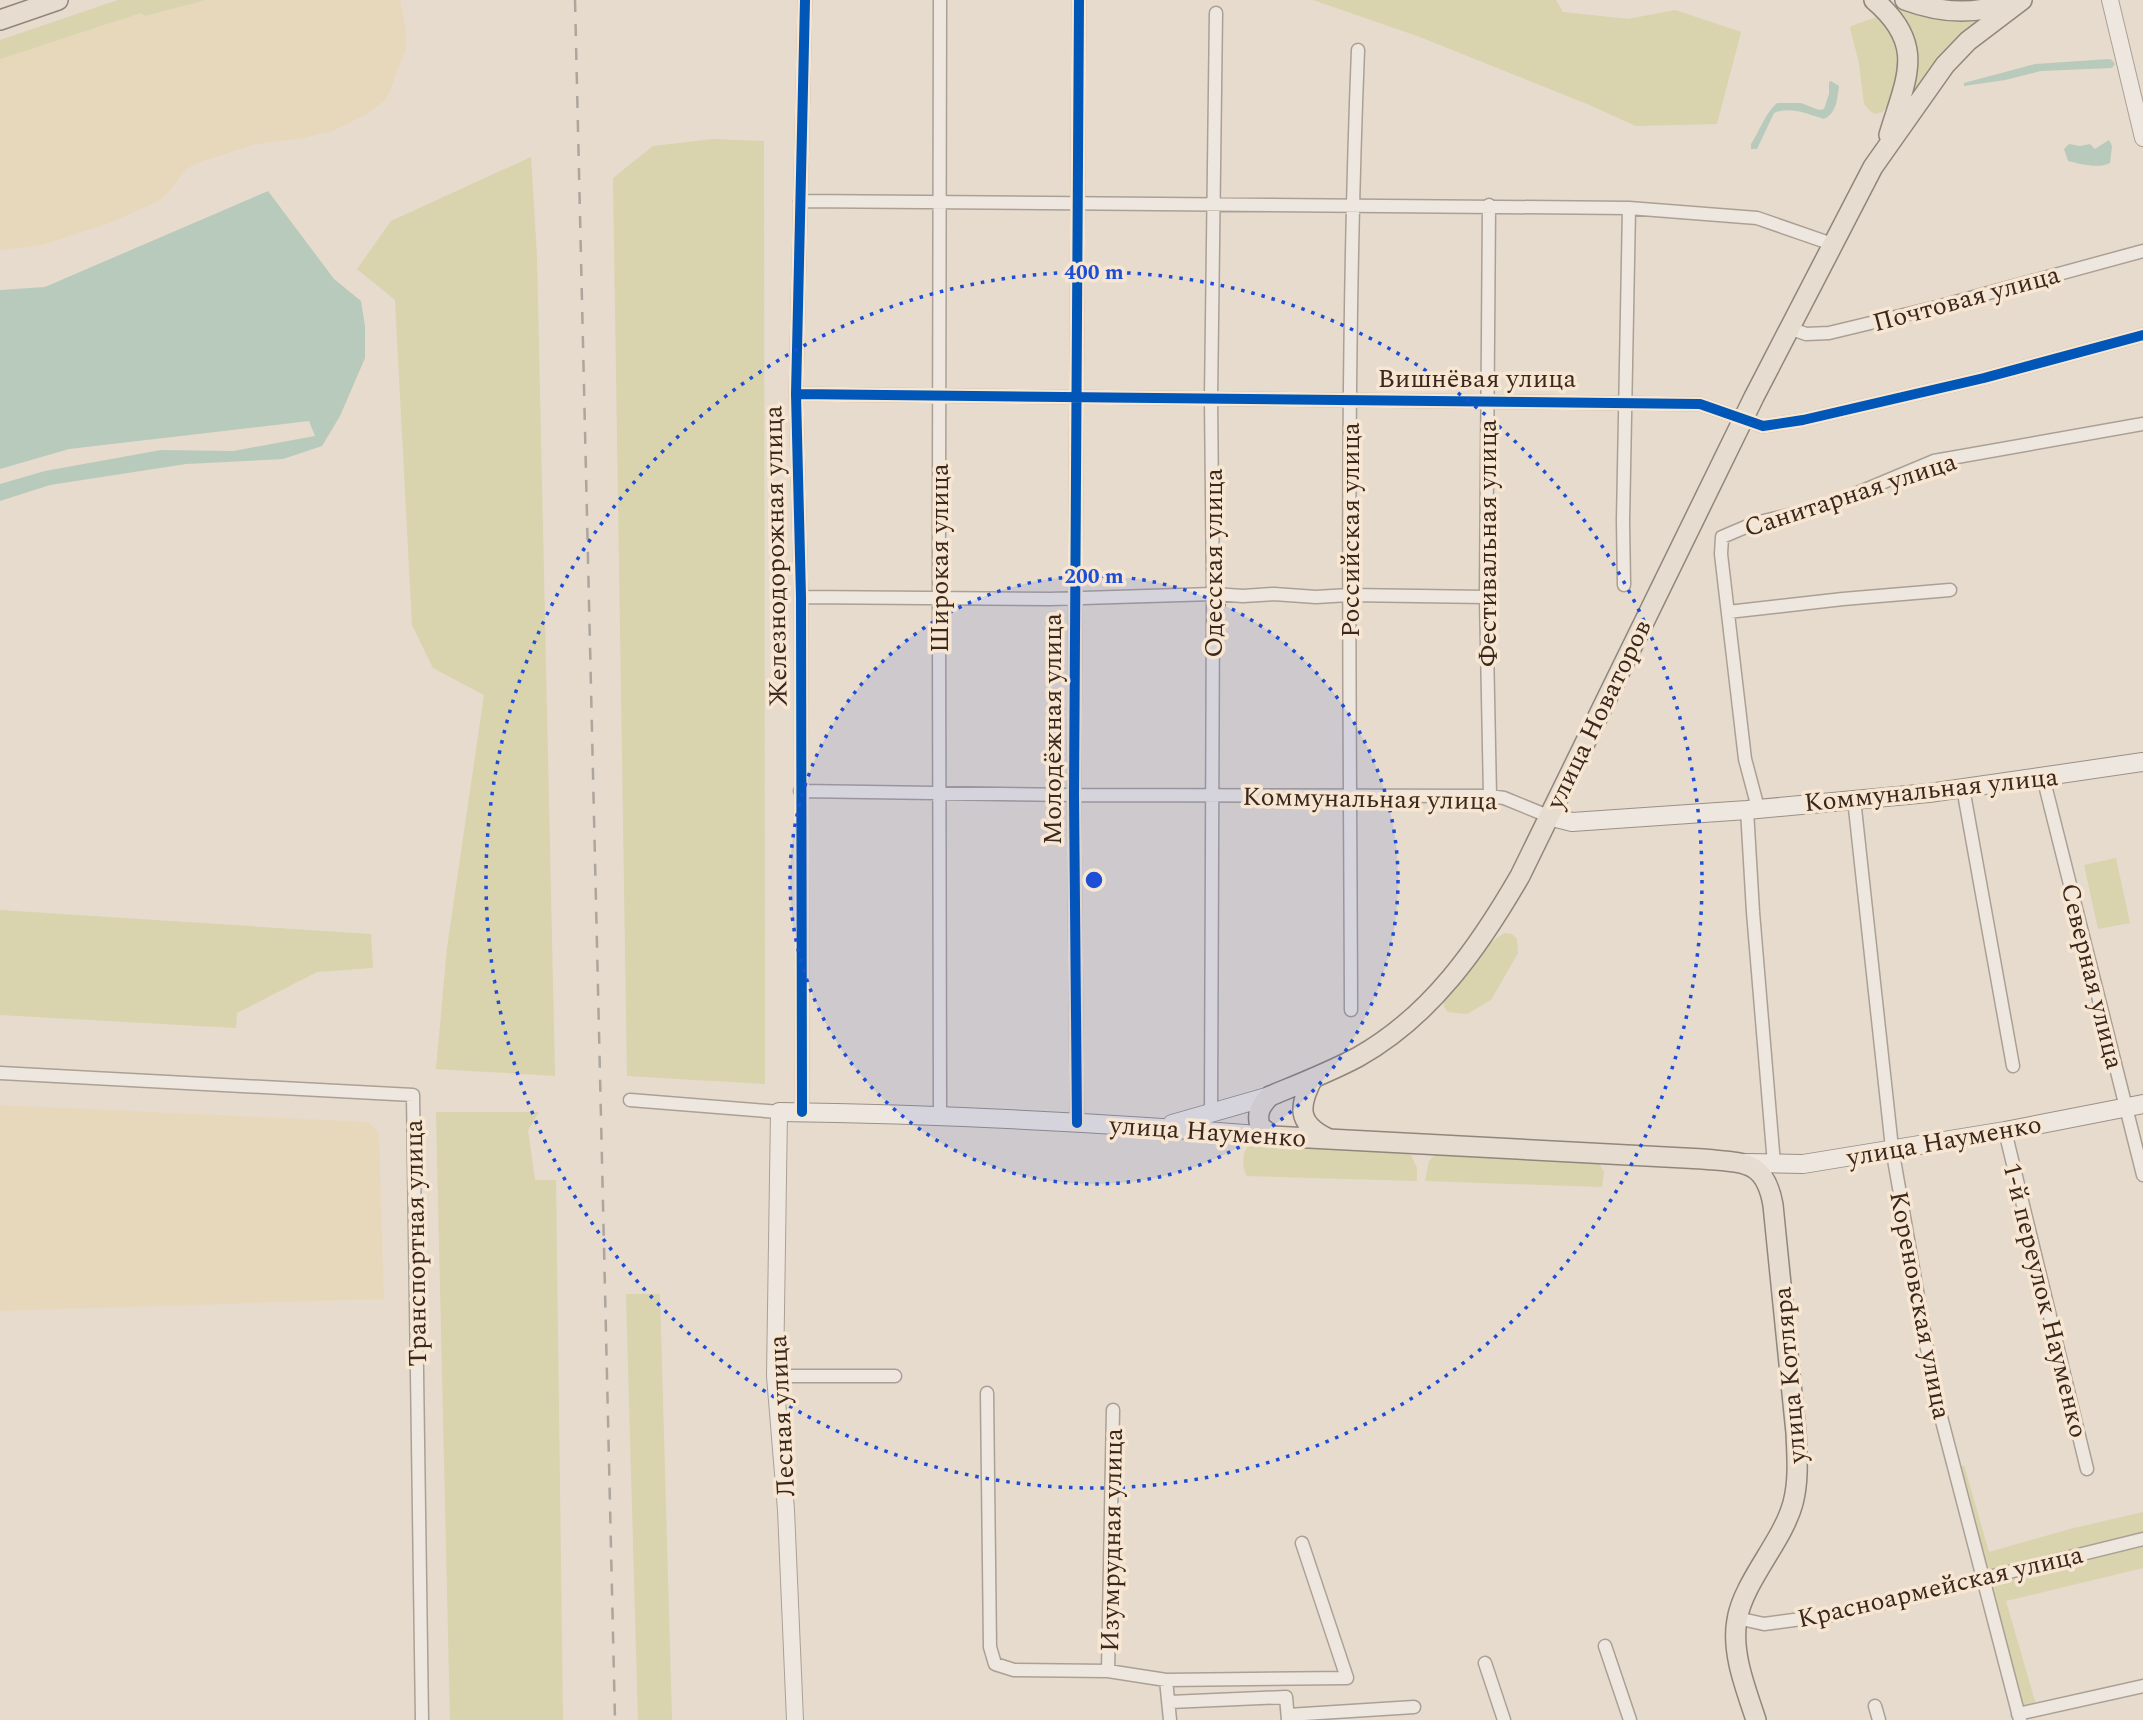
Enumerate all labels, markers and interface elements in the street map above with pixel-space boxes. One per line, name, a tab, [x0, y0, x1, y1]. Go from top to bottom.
street label: Почтовая улица	[1868, 255, 2065, 343]
text: 400 m	[1064, 257, 1124, 289]
street label: Вишнёвая улица	[1378, 359, 1577, 399]
street label: Железнодорожная улица	[753, 405, 799, 707]
street label: Фестивальная улица	[1468, 419, 1508, 667]
street label: Российская улица	[1331, 422, 1371, 638]
street label: Санитарная улица	[1739, 442, 1962, 548]
street label: Широкая улица	[920, 463, 960, 653]
street label: Одесская улица	[1194, 468, 1234, 658]
text: 200 m	[1064, 561, 1124, 593]
street label: Молодёжная улица	[1033, 613, 1073, 845]
street label: улица Новаторов	[1535, 613, 1662, 817]
street label: Коммунальная улица	[1802, 757, 2060, 823]
street label: Коммунальная улица	[1242, 777, 1498, 821]
centre of rings	[1082, 868, 1106, 892]
street label: Северная улица	[2050, 879, 2135, 1074]
street label: улица Науменко	[1843, 1104, 2045, 1178]
street label: улица Науменко	[1107, 1105, 1308, 1159]
street label: Транспортная улица	[394, 1119, 438, 1367]
street label: 1-й переулок Науменко	[1992, 1159, 2099, 1442]
street label: Кореновская улица	[1878, 1188, 1962, 1423]
street label: улица Котляра	[1762, 1285, 1818, 1466]
street label: Лесная улица	[758, 1334, 806, 1498]
street label: Изумрудная улица	[1090, 1428, 1134, 1652]
street label: Красноармейская улица	[1793, 1535, 2087, 1639]

